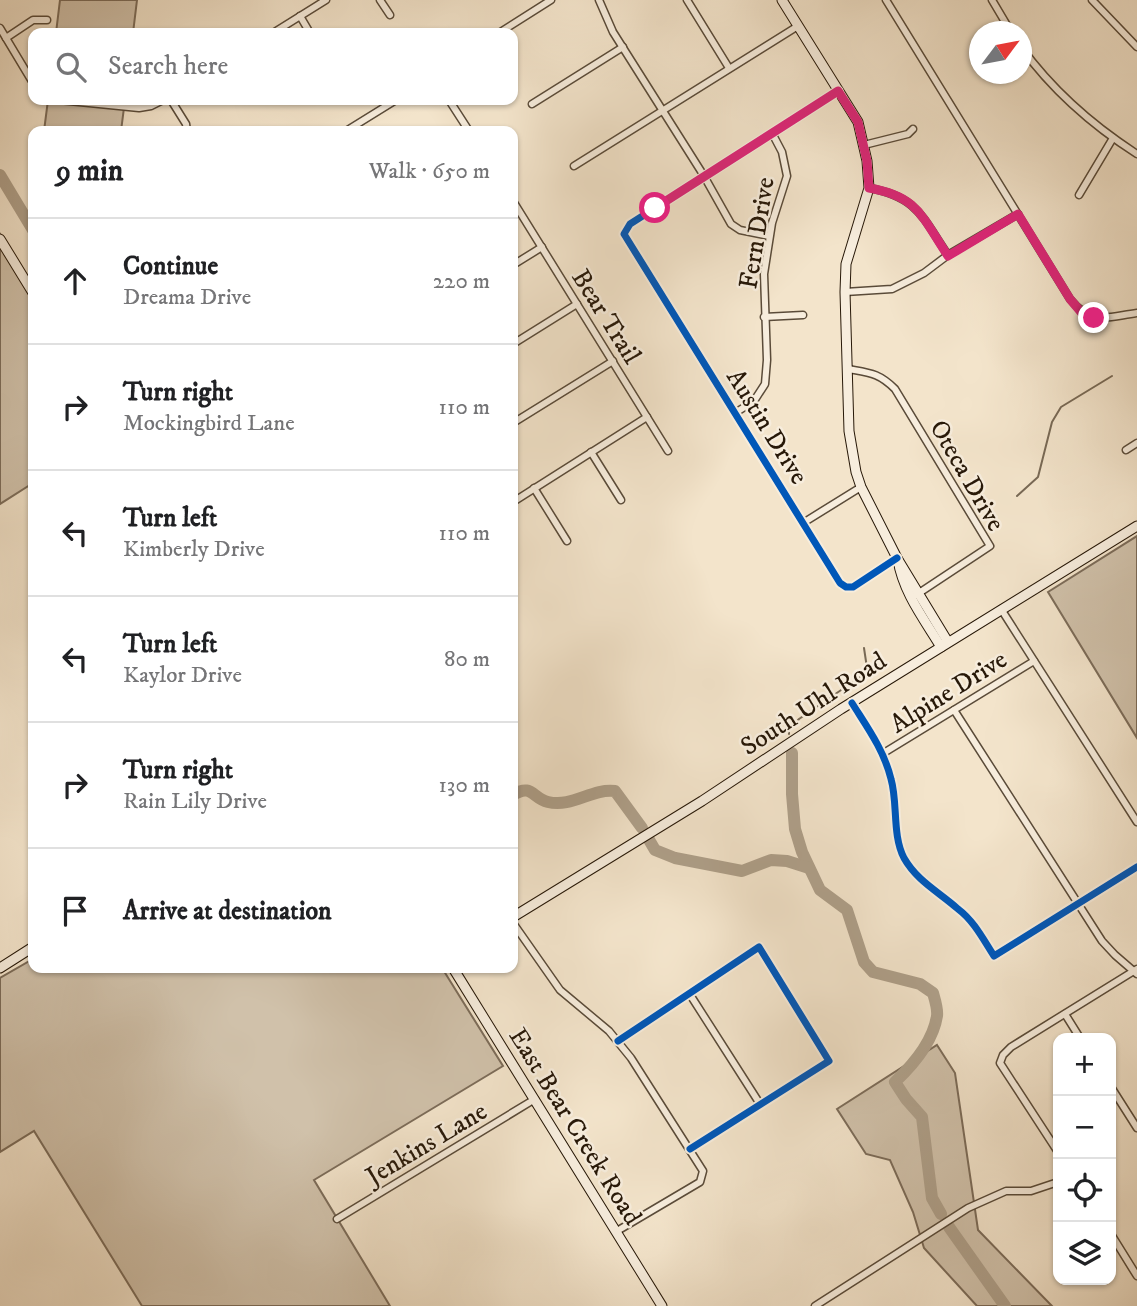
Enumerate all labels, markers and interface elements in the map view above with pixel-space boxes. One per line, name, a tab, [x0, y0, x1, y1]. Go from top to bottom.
north arrow	[969, 21, 1032, 84]
search box	[28, 28, 518, 105]
icon: search	[52, 48, 90, 86]
text: Search here	[108, 50, 228, 83]
text: 9 min	[56, 153, 123, 190]
text: Walk · 650 m	[369, 157, 490, 186]
street label: Fern Drive	[732, 175, 783, 292]
route start	[639, 192, 670, 223]
text: Continue	[123, 250, 218, 283]
icon: ahead	[56, 262, 94, 300]
street label: Bear Trail	[564, 263, 648, 371]
text: 220 m	[433, 267, 490, 296]
text: Dreama Drive	[123, 283, 251, 312]
route end	[1078, 302, 1109, 333]
street label: Austin Drive	[718, 363, 815, 491]
text: Turn right	[123, 376, 233, 409]
icon: right	[56, 388, 94, 426]
text: 110 m	[439, 393, 490, 422]
text: Mockingbird Lane	[123, 409, 295, 438]
street label: Oteca Drive	[922, 414, 1012, 537]
text: Turn left	[123, 502, 217, 535]
icon: left	[56, 514, 94, 552]
text: 110 m	[439, 519, 490, 548]
text: Kimberly Drive	[123, 535, 265, 564]
text: Turn left	[123, 628, 217, 661]
icon: left	[56, 640, 94, 678]
street label: Alpine Drive	[884, 643, 1013, 741]
text: 80 m	[444, 645, 490, 674]
street label: South Uhl Road	[735, 645, 893, 764]
text: Kaylor Drive	[123, 661, 242, 690]
text: Turn right	[123, 754, 233, 787]
icon: right	[56, 766, 94, 804]
text: 130 m	[438, 771, 490, 800]
text: Rain Lily Drive	[123, 787, 267, 816]
icon: arrive	[56, 892, 94, 930]
text: Arrive at destination	[123, 895, 332, 928]
street label: East Bear Creek Road	[501, 1022, 649, 1231]
map controls	[1053, 1033, 1116, 1285]
button: +	[1053, 1033, 1116, 1096]
street label: Jenkins Lane	[358, 1095, 493, 1194]
button: −	[1053, 1096, 1116, 1159]
button: locate	[1053, 1159, 1116, 1222]
button: layers	[1053, 1222, 1116, 1285]

